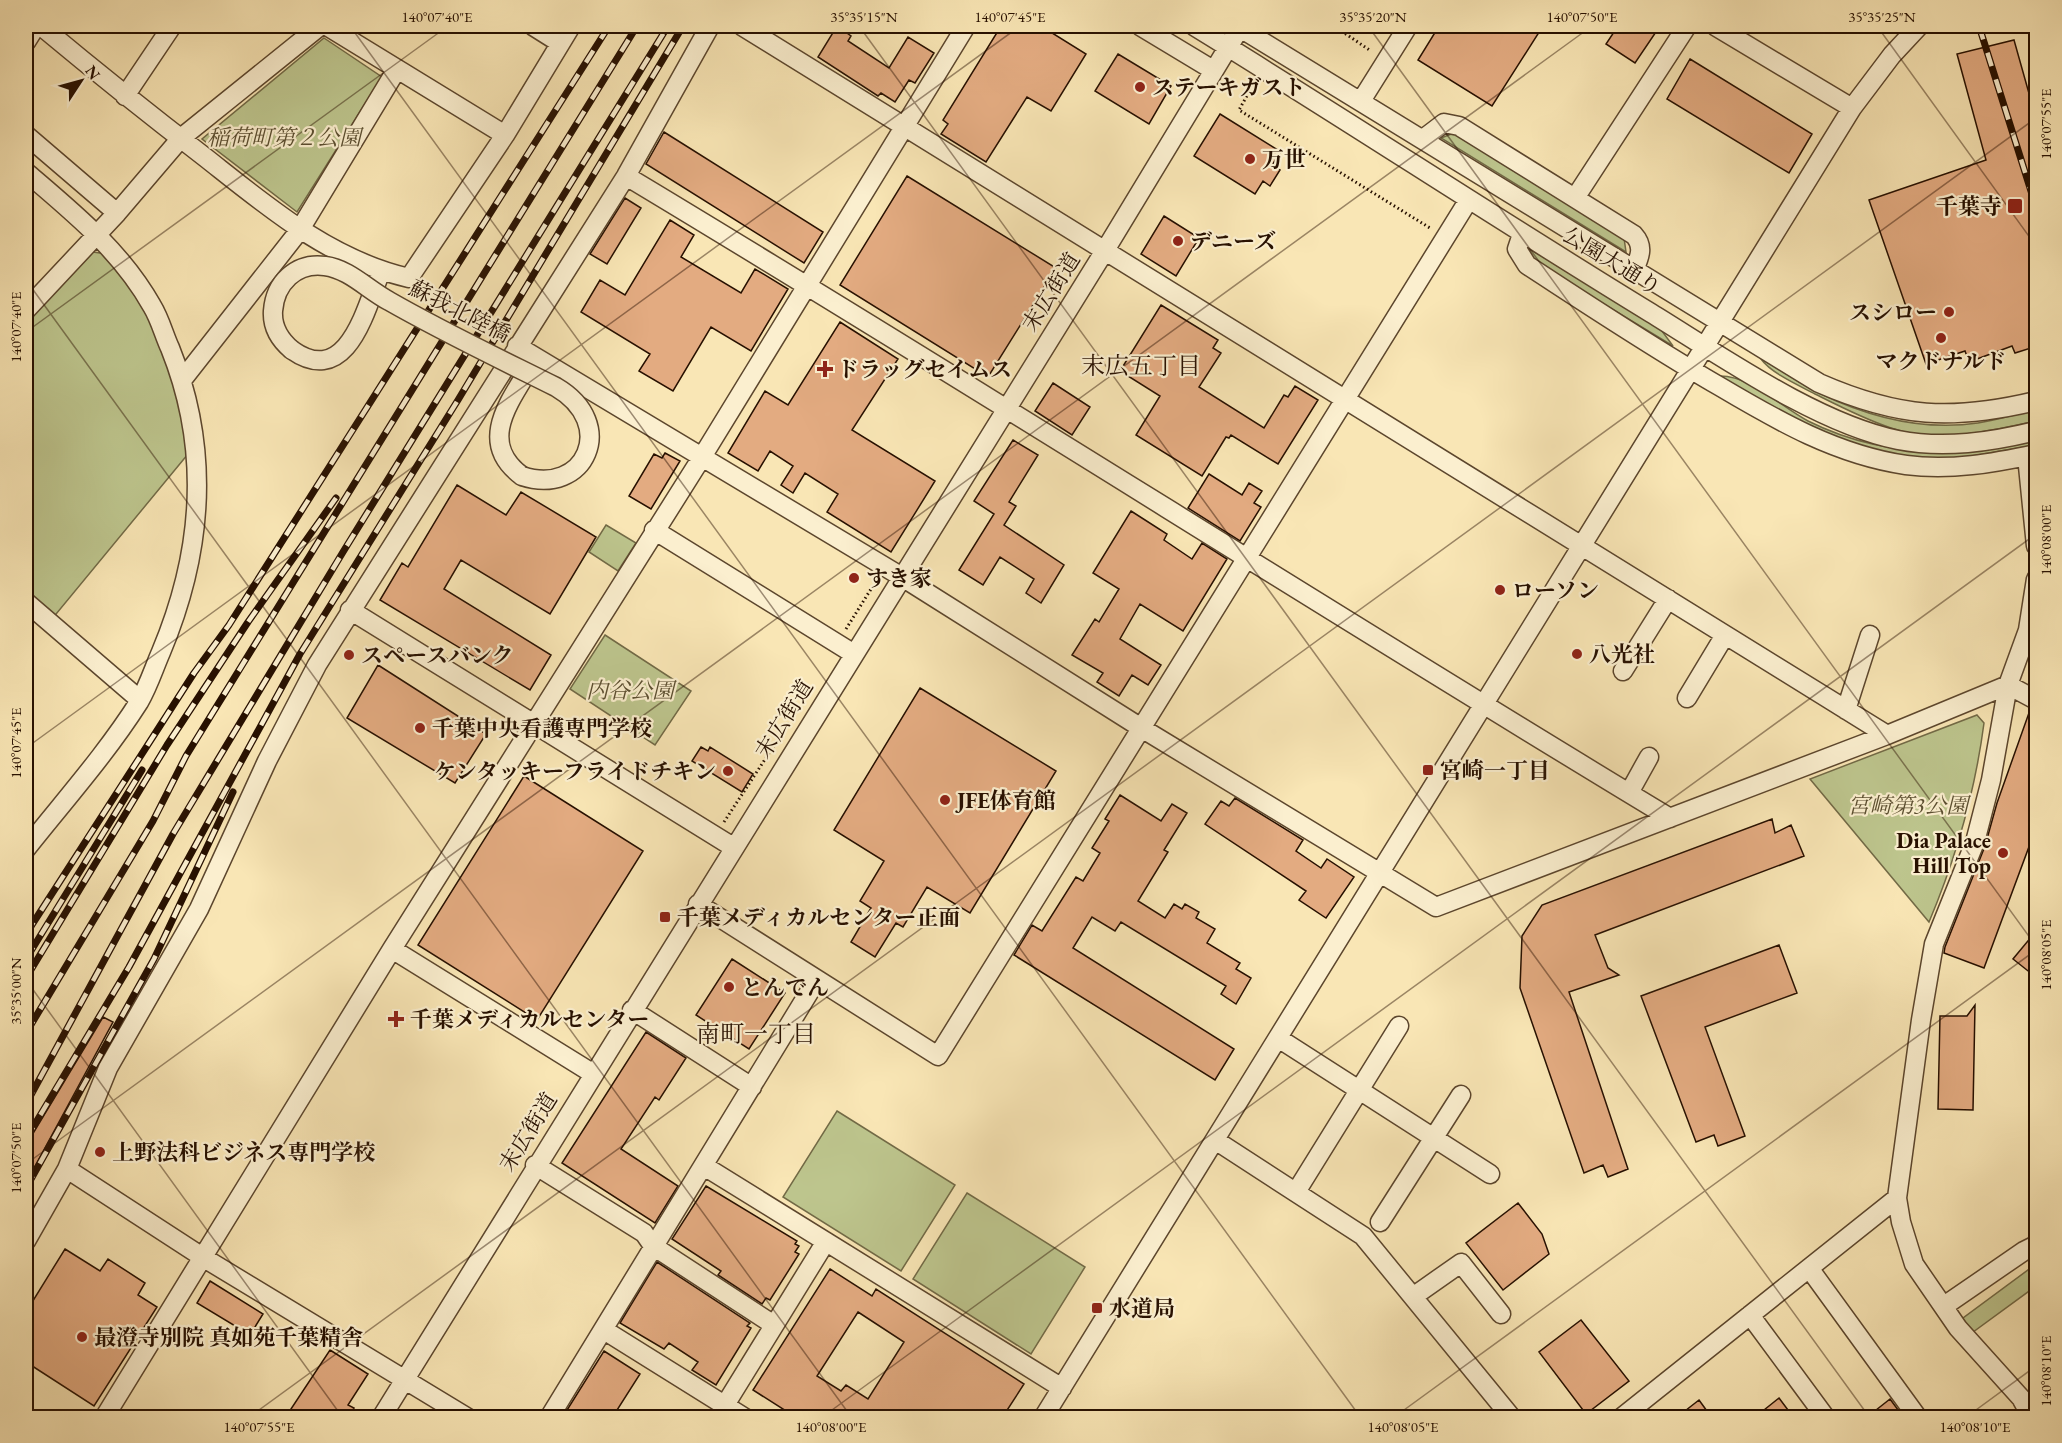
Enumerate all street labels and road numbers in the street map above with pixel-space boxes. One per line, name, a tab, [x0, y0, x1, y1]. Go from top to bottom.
street label: 公園大通り	[1557, 220, 1667, 302]
street label: 末広街道	[1015, 247, 1087, 337]
street label: 蘇我北陸橋	[404, 273, 516, 349]
street label: 末広街道	[748, 674, 820, 764]
street label: 末広街道	[492, 1087, 564, 1177]

